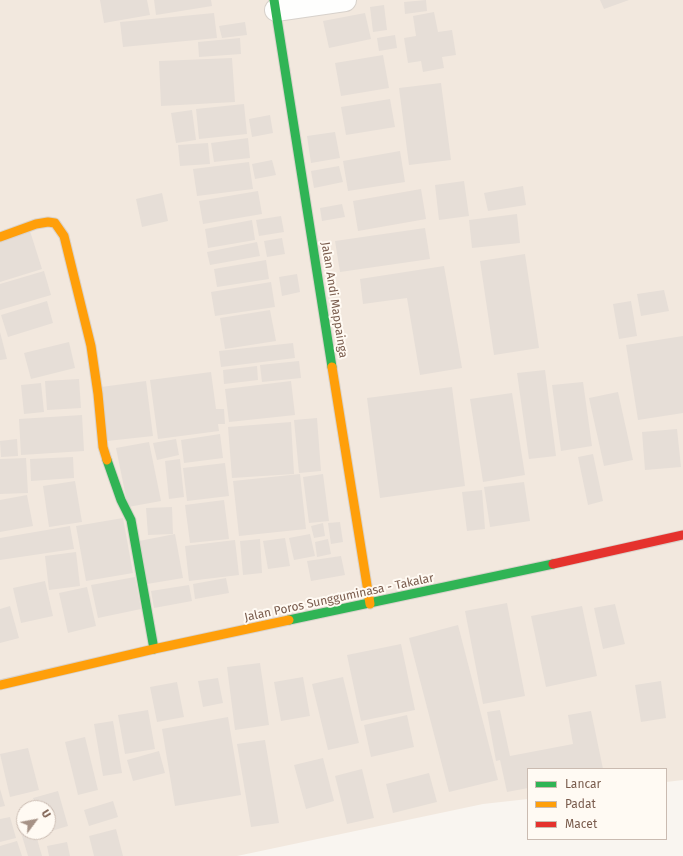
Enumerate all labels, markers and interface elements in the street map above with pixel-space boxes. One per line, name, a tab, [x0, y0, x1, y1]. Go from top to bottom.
street label: Jalan Andi Mappainga	[318, 241, 350, 359]
street label: Jalan Poros Sungguminasa - Takalar	[243, 571, 435, 625]
legend	[527, 768, 667, 840]
text: Lancar	[565, 777, 601, 791]
text: Padat	[565, 797, 596, 811]
north arrow	[16, 800, 56, 840]
text: U	[38, 807, 53, 820]
text: Macet	[565, 817, 597, 831]

